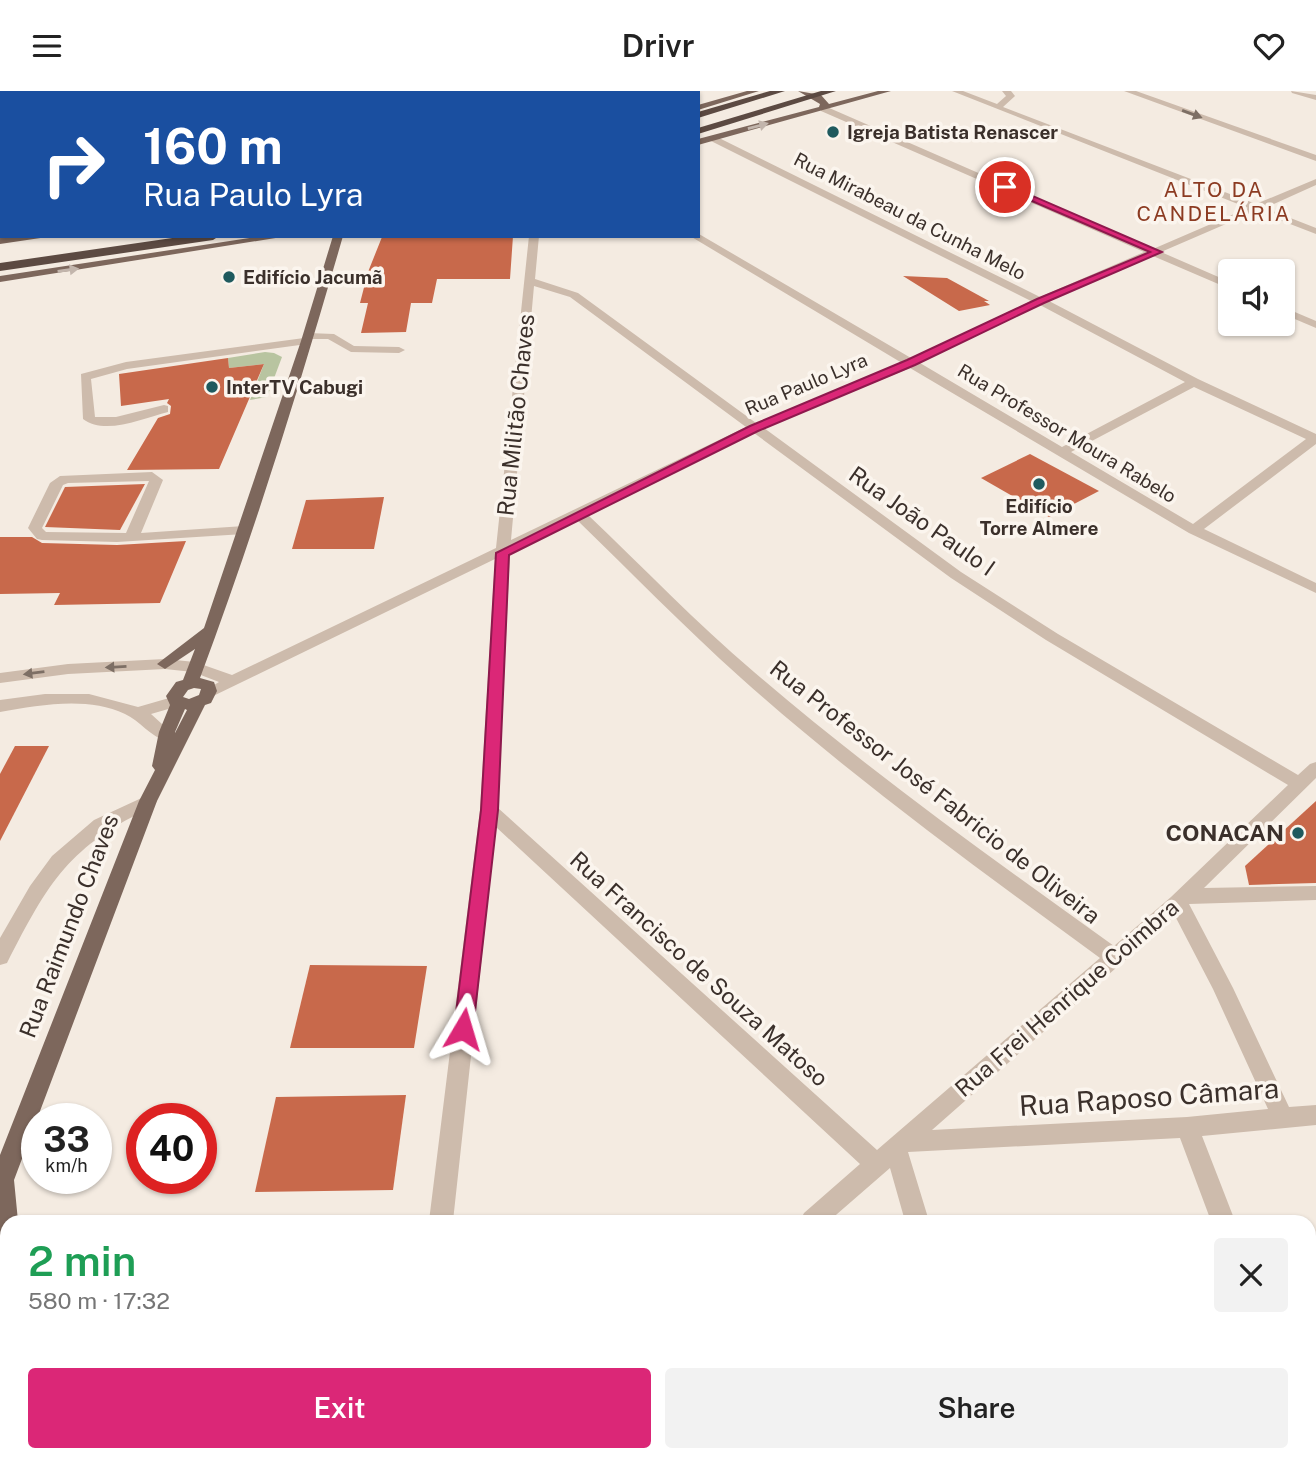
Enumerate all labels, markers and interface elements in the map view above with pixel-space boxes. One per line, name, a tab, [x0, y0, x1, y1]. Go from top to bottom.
icon: menu	[28, 27, 66, 65]
text: Drivr	[621, 27, 695, 64]
icon: heart	[1250, 27, 1288, 65]
one-way arrow	[1181, 109, 1202, 120]
text: 160 m	[143, 117, 283, 175]
icon: right	[28, 119, 119, 210]
one-way arrow	[747, 120, 768, 130]
place label: Igreja Batista Renascer	[847, 121, 1058, 143]
marker: Igreja Batista Renascer	[825, 124, 841, 140]
street label: Rua Mirabeau da Cunha Melo	[790, 148, 1030, 284]
pin	[975, 157, 1035, 217]
icon: arrive	[986, 168, 1024, 206]
text: Rua Paulo Lyra	[143, 176, 364, 213]
district label: ALTO DA CANDELÁRIA	[1136, 177, 1292, 226]
map controls	[1218, 259, 1295, 336]
button: sound	[1218, 259, 1295, 336]
one-way arrow	[57, 264, 79, 275]
place label: Edifício Jacumã	[243, 266, 383, 288]
marker: Edifício Jacumã	[221, 269, 237, 285]
street label: Rua Militão Chaves	[491, 313, 540, 517]
street label: Rua Paulo Lyra	[741, 348, 871, 420]
street label: Rua Professor Moura Rabelo	[954, 359, 1180, 507]
place label: InterTV Cabugi	[226, 376, 363, 398]
marker: InterTV Cabugi	[204, 379, 220, 395]
street label: Rua João Paulo I	[844, 460, 1000, 581]
marker: Edifício Torre Almere	[1031, 476, 1047, 492]
place label: Edifício Torre Almere	[980, 495, 1098, 539]
street label: Rua Professor José Fabricio de Oliveira	[765, 654, 1106, 929]
one-way arrow	[105, 661, 127, 672]
one-way arrow	[23, 667, 45, 678]
street label: Rua Raimundo Chaves	[13, 810, 124, 1041]
place label: CONACAN	[1165, 819, 1284, 846]
marker: CONACAN	[1290, 825, 1306, 841]
street label: Rua Francisco de Souza Matoso	[565, 846, 834, 1092]
street label: Rua Frei Henrique Coimbra	[949, 893, 1184, 1102]
position arrow	[426, 992, 500, 1066]
street label: Rua Raposo Câmara	[1018, 1071, 1280, 1122]
speed limit sign: 40	[126, 1103, 217, 1194]
text: 33	[43, 1119, 90, 1160]
text: km/h	[45, 1155, 88, 1176]
text: 2 min	[28, 1236, 136, 1285]
button: close	[1214, 1238, 1288, 1312]
text: 580 m · 17:32	[28, 1287, 170, 1314]
button: Exit	[28, 1368, 651, 1448]
button: Share	[665, 1368, 1288, 1448]

